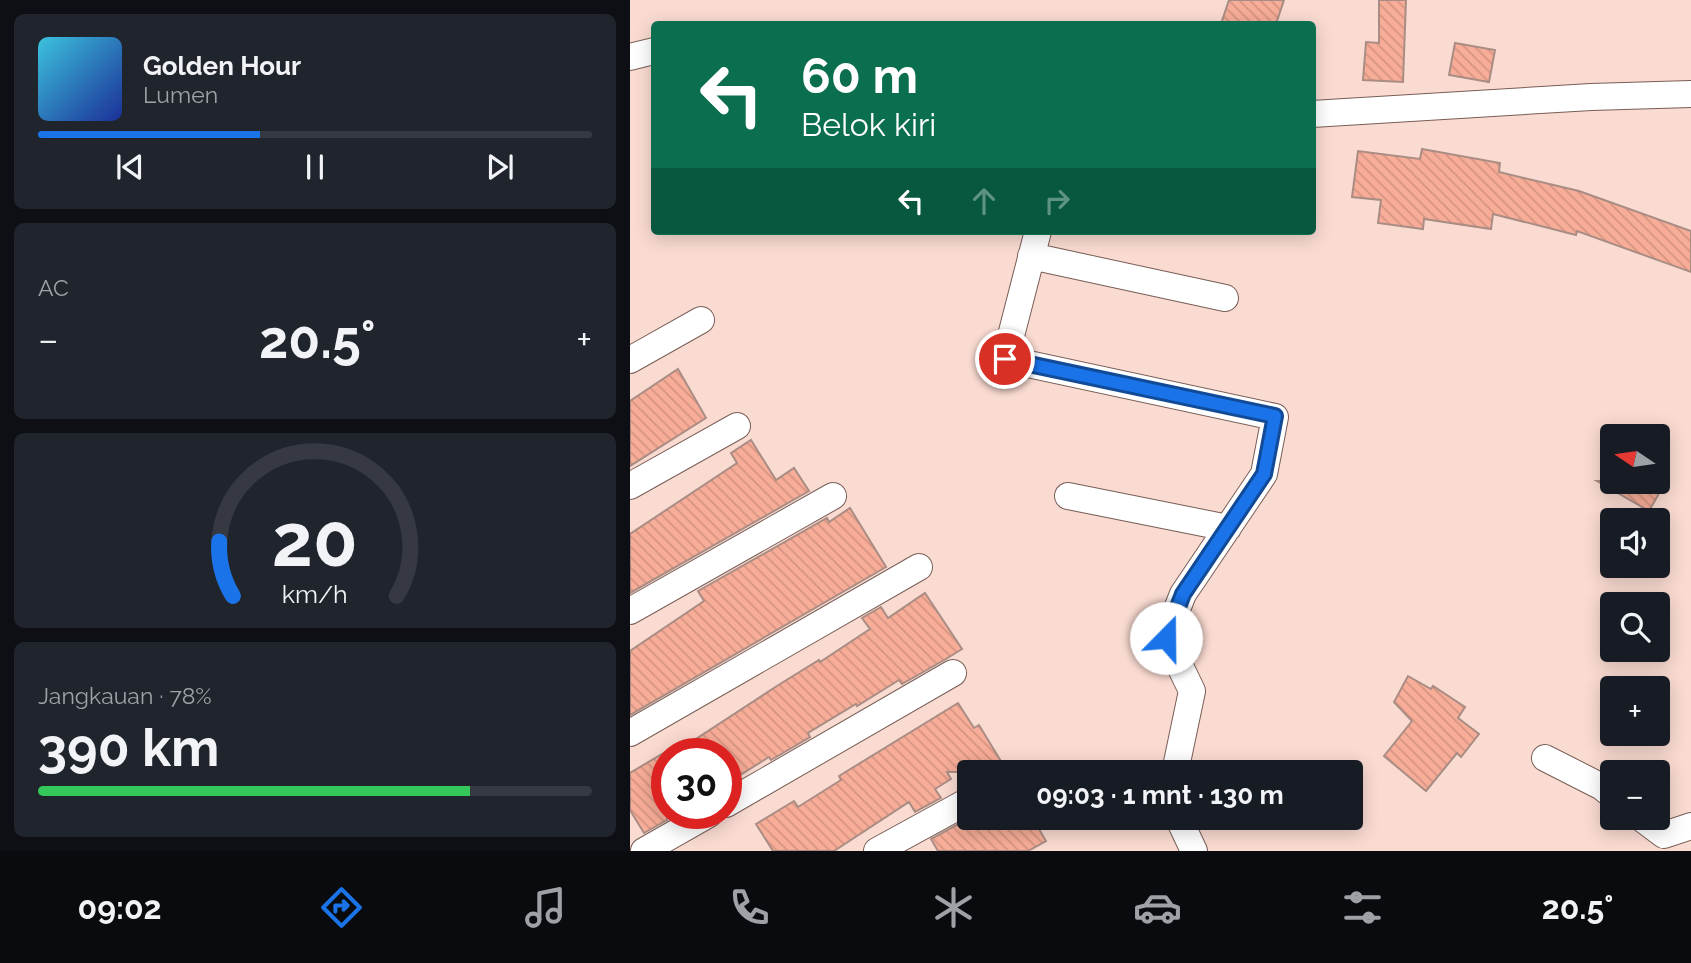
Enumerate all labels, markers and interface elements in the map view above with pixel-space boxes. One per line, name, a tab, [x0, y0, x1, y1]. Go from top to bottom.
text: 60 m	[801, 47, 918, 104]
icon: left	[686, 49, 777, 140]
text: Golden Hour	[143, 51, 301, 81]
text: Lumen	[143, 81, 218, 108]
text: Belok kiri	[801, 106, 936, 143]
icon: previous	[111, 148, 149, 186]
icon: pause	[296, 148, 334, 186]
icon: next	[481, 148, 519, 186]
icon: left	[892, 182, 930, 220]
icon: ahead	[965, 182, 1003, 220]
icon: right	[1038, 182, 1076, 220]
text: AC	[38, 274, 69, 301]
text: 20.5°	[259, 309, 376, 370]
text: −	[38, 317, 58, 362]
text: +	[576, 317, 592, 362]
pin	[975, 329, 1035, 389]
icon: arrive	[986, 340, 1024, 378]
north arrow	[1600, 424, 1670, 494]
map controls	[1600, 424, 1670, 830]
text: 20	[272, 499, 358, 584]
button: sound	[1600, 508, 1670, 578]
text: km/h	[282, 579, 348, 609]
button: search	[1600, 592, 1670, 662]
position arrow	[1129, 601, 1203, 675]
button: +	[1600, 676, 1670, 746]
text: Jangkauan · 78%	[38, 682, 212, 709]
text: 390 km	[38, 717, 219, 778]
speed limit sign: 30	[651, 738, 742, 829]
button: −	[1600, 760, 1670, 830]
text: 09:03 · 1 mnt · 130 m	[1036, 780, 1284, 810]
icon: directions	[317, 883, 366, 932]
icon: music	[521, 883, 570, 932]
icon: phone	[725, 883, 774, 932]
icon: climate	[929, 883, 978, 932]
icon: car	[1133, 883, 1182, 932]
icon: filters	[1338, 883, 1387, 932]
text: 09:02	[78, 889, 162, 926]
text: 20.5°	[1542, 889, 1613, 926]

